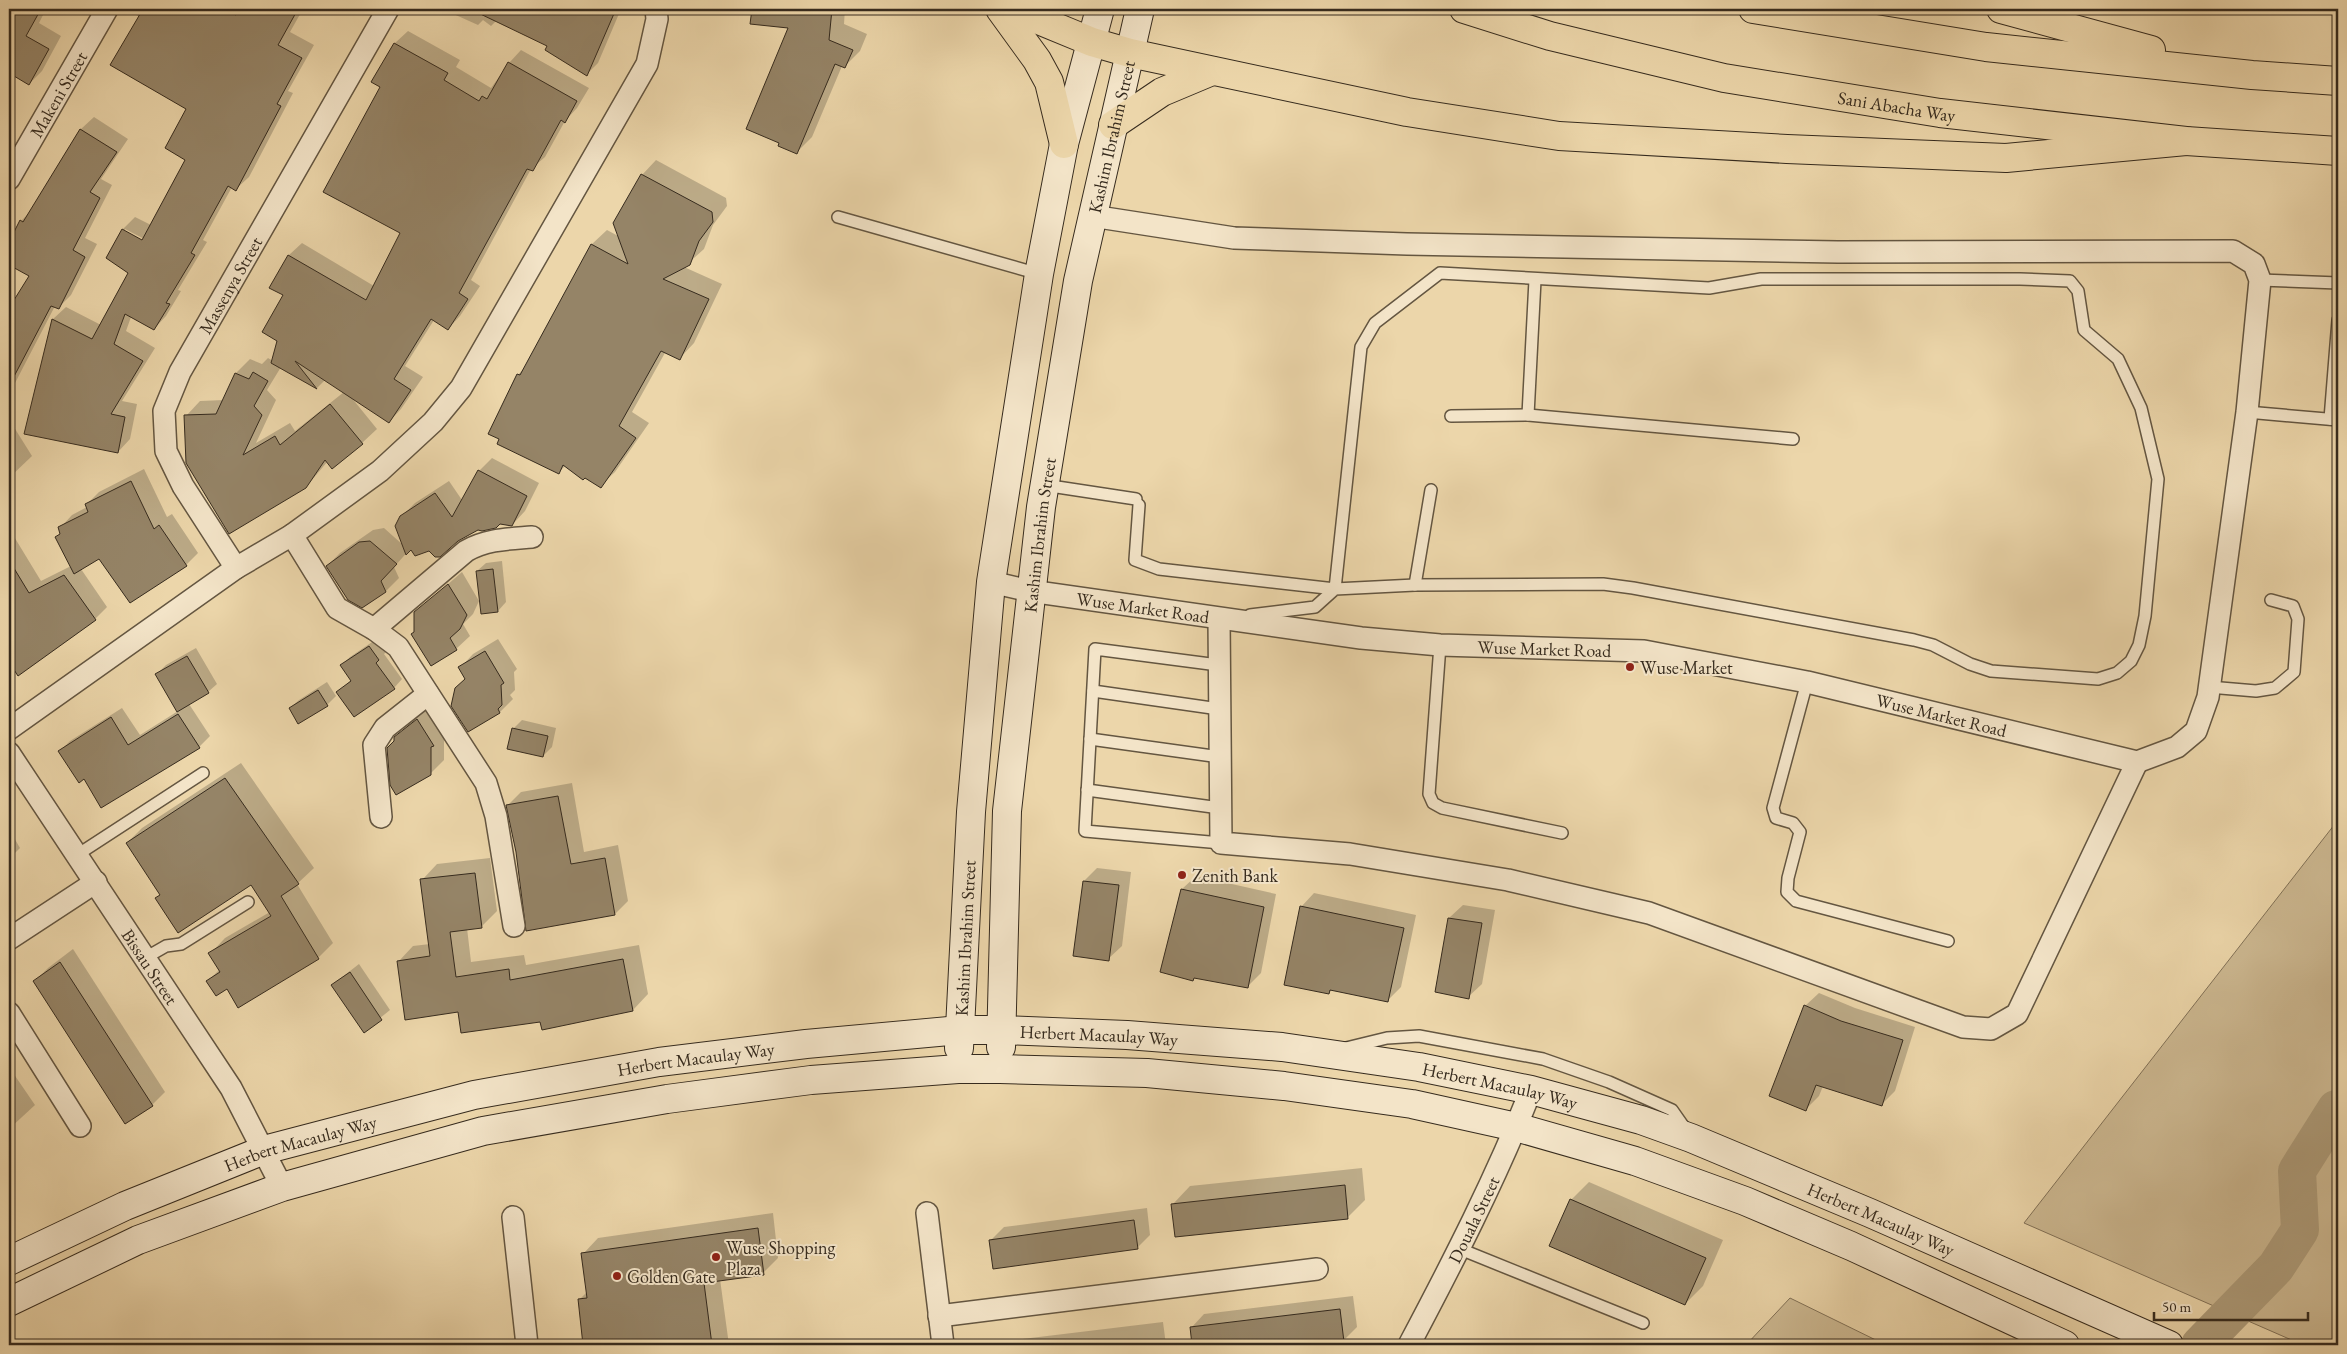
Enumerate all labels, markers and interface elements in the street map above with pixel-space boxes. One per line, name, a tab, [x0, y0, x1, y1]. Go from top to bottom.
street label: Makeni Street	[24, 47, 92, 141]
street label: Kashim Ibrahim Street	[1082, 58, 1140, 215]
street label: Sani Abacha Way	[1836, 85, 1957, 126]
street label: Massenya Street	[193, 232, 267, 338]
street label: Kashim Ibrahim Street	[1018, 455, 1060, 614]
street label: Wuse Market Road	[1075, 586, 1212, 628]
street label: Wuse Market Road	[1477, 635, 1612, 662]
place label: Wuse Market	[1640, 656, 1733, 679]
marker: Wuse Market	[1624, 661, 1636, 673]
street label: Wuse Market Road	[1874, 688, 2010, 742]
street label: Kashim Ibrahim Street	[949, 859, 980, 1017]
place label: Zenith Bank	[1192, 864, 1279, 887]
marker: Zenith Bank	[1176, 869, 1188, 881]
street label: Bissau Street	[117, 924, 184, 1009]
street label: Herbert Macaulay Way	[1019, 1019, 1179, 1050]
street label: Herbert Macaulay Way	[615, 1036, 776, 1081]
street label: Herbert Macaulay Way	[1420, 1056, 1580, 1114]
street label: Herbert Macaulay Way	[220, 1109, 379, 1177]
street label: Douala Street	[1442, 1172, 1504, 1267]
street label: Herbert Macaulay Way	[1804, 1177, 1959, 1261]
place label: Wuse Shopping Plaza	[726, 1236, 836, 1280]
marker: Wuse Shopping Plaza	[710, 1251, 722, 1263]
place label: Golden Gate	[627, 1265, 715, 1288]
marker: Golden Gate	[611, 1270, 623, 1282]
scale bar	[2154, 1289, 2308, 1321]
text: 50 m	[2162, 1297, 2191, 1316]

